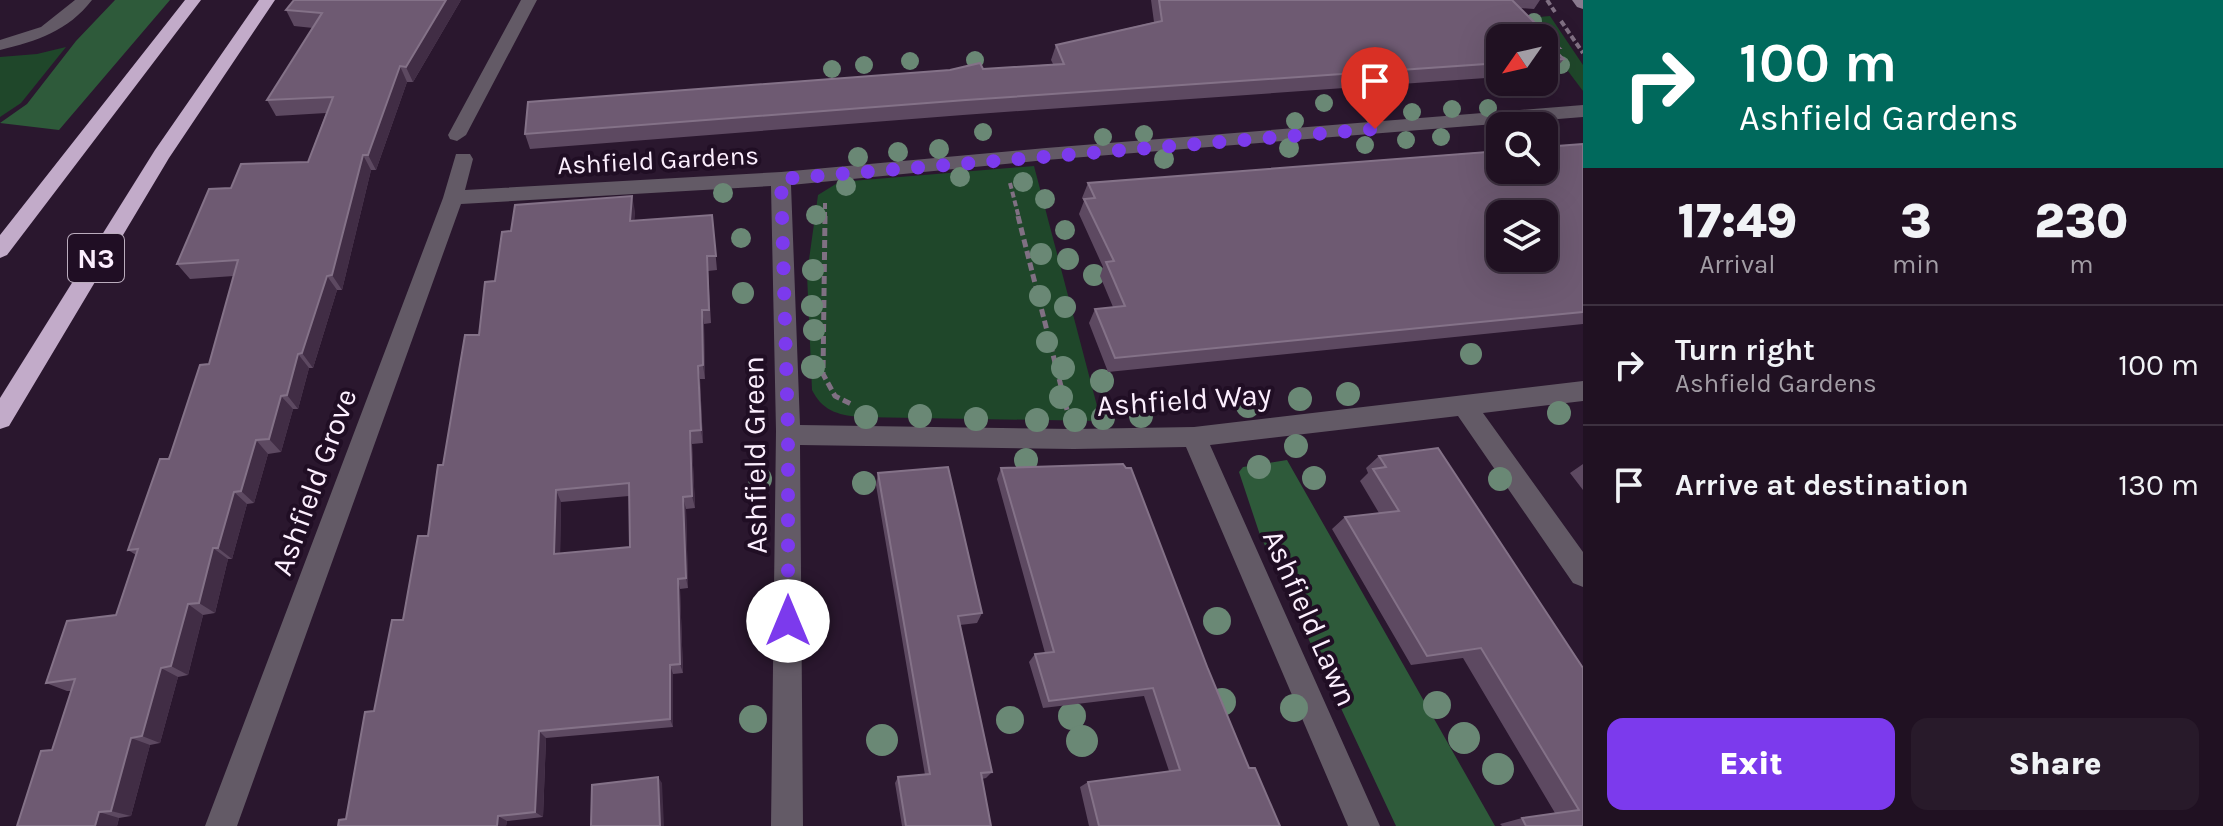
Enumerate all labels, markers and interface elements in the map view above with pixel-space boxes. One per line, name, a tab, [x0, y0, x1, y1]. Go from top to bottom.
north arrow	[1486, 24, 1558, 96]
map controls	[1486, 24, 1558, 272]
text: 100 m	[1739, 30, 1897, 95]
icon: right	[1607, 32, 1711, 136]
pin	[1341, 47, 1409, 129]
icon: arrive	[1353, 59, 1397, 103]
text: Ashfield Gardens	[1739, 97, 2018, 139]
button: search	[1486, 112, 1558, 184]
street label: Ashfield Gardens	[556, 140, 760, 181]
text: 17:49	[1678, 193, 1797, 249]
text: 3	[1900, 193, 1932, 249]
text: 230	[2034, 193, 2128, 249]
button: layers	[1486, 200, 1558, 272]
road number: N3	[68, 234, 124, 282]
text: Arrival	[1699, 249, 1776, 280]
text: min	[1892, 249, 1940, 280]
text: m	[2069, 249, 2094, 280]
text: Turn right	[1675, 332, 1815, 368]
icon: right	[1607, 343, 1651, 387]
text: 100 m	[2118, 347, 2199, 383]
street label: Ashfield Green	[735, 356, 775, 554]
text: Ashfield Gardens	[1675, 368, 1877, 399]
street label: Ashfield Way	[1095, 376, 1273, 424]
street label: Ashfield Grove	[264, 384, 364, 580]
icon: arrive	[1607, 463, 1651, 507]
text: Arrive at destination	[1675, 467, 1969, 503]
text: 130 m	[2118, 467, 2199, 503]
street label: Ashfield Lawn	[1255, 524, 1365, 712]
position arrow	[746, 579, 830, 663]
button: Exit	[1607, 718, 1895, 810]
button: Share	[1911, 718, 2199, 810]

